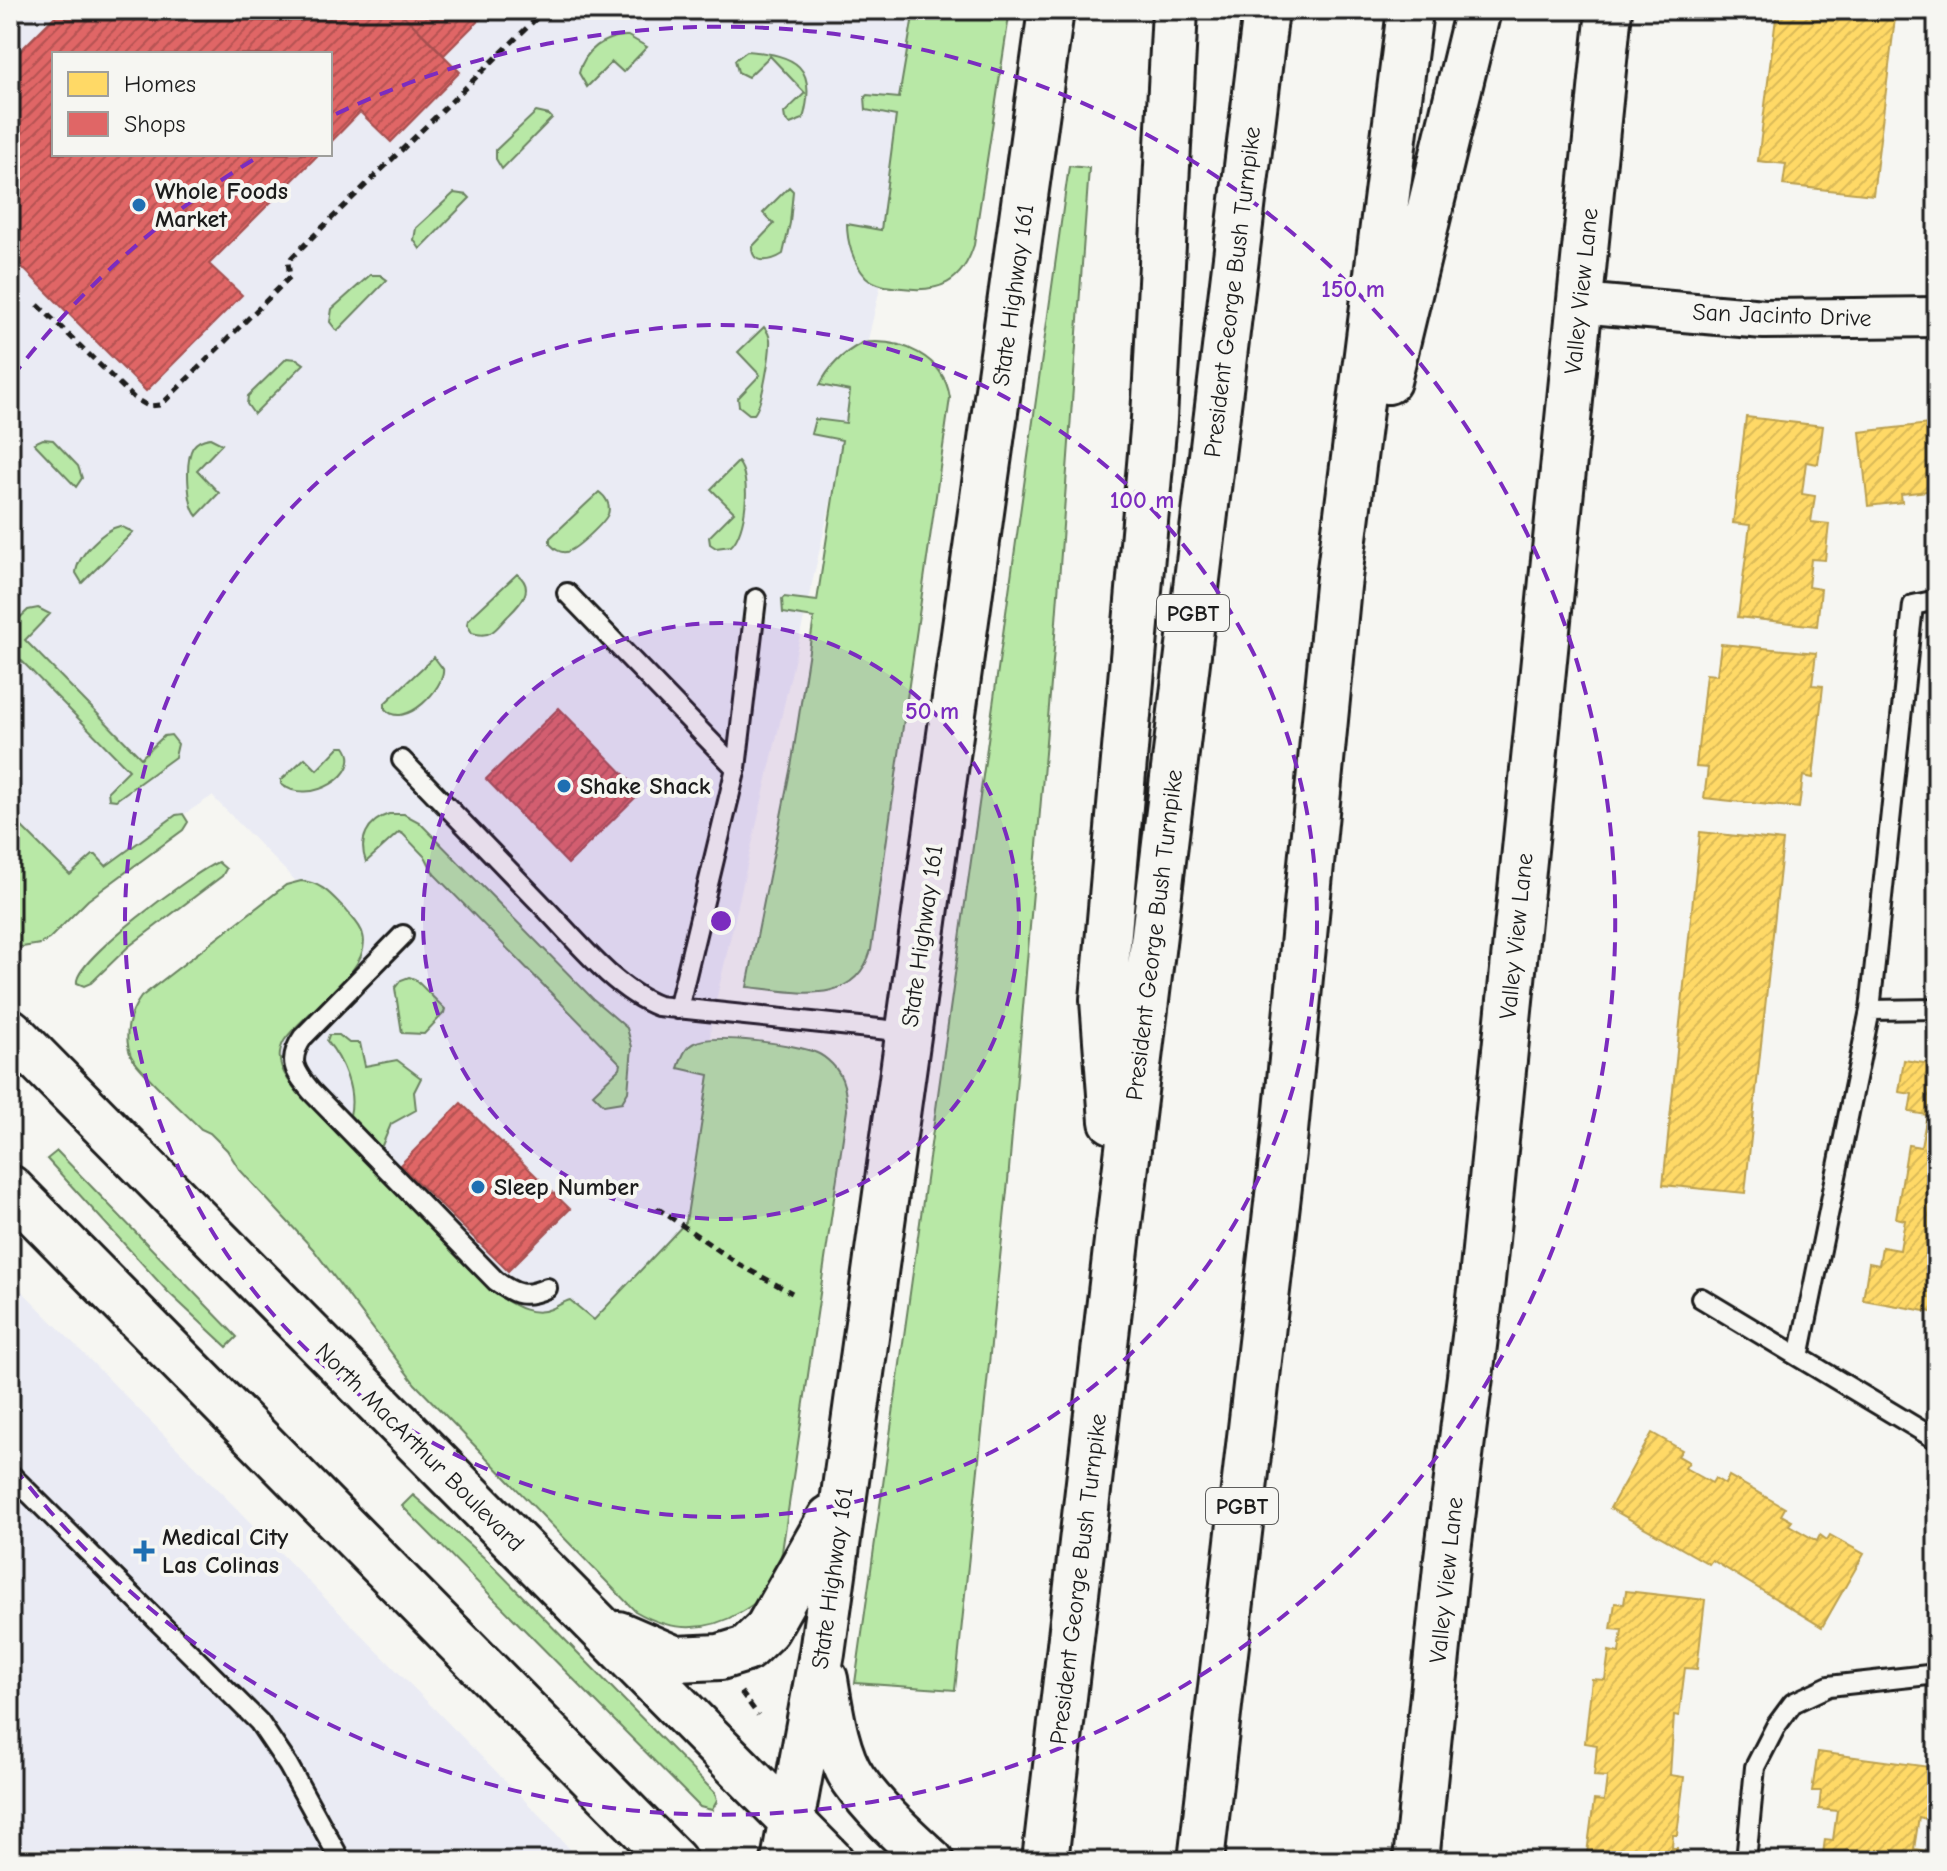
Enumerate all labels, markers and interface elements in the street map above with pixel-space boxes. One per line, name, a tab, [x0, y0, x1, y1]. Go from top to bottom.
legend	[52, 52, 332, 156]
text: Homes	[124, 70, 196, 98]
text: Shops	[124, 110, 185, 138]
street label: President George Bush Turnpike	[1198, 125, 1266, 459]
place label: Whole Foods Market	[155, 177, 288, 233]
marker: Whole Foods Market	[130, 196, 148, 214]
street label: State Highway 161	[986, 202, 1040, 388]
street label: Valley View Lane	[1558, 206, 1604, 376]
text: 150 m	[1321, 275, 1385, 303]
street label: San Jacinto Drive	[1692, 298, 1872, 332]
text: 100 m	[1110, 486, 1174, 514]
road number: PGBT	[1157, 595, 1229, 631]
text: 50 m	[905, 697, 959, 725]
street label: President George Bush Turnpike	[1120, 768, 1188, 1102]
place label: Shake Shack	[580, 772, 711, 800]
marker: Shake Shack	[555, 777, 573, 795]
street label: State Highway 161	[895, 843, 949, 1029]
street label: Valley View Lane	[1493, 851, 1539, 1021]
centre of rings	[707, 907, 735, 935]
place label: Sleep Number	[494, 1173, 639, 1201]
marker: Sleep Number	[469, 1178, 487, 1196]
street label: North MacArthur Boulevard	[310, 1337, 530, 1557]
street label: President George Bush Turnpike	[1044, 1412, 1112, 1746]
street label: State Highway 161	[805, 1485, 859, 1671]
road number: PGBT	[1206, 1488, 1278, 1524]
street label: Valley View Lane	[1423, 1495, 1469, 1665]
place label: Medical City Las Colinas	[162, 1523, 288, 1579]
marker: Medical City Las Colinas	[133, 1540, 155, 1562]

